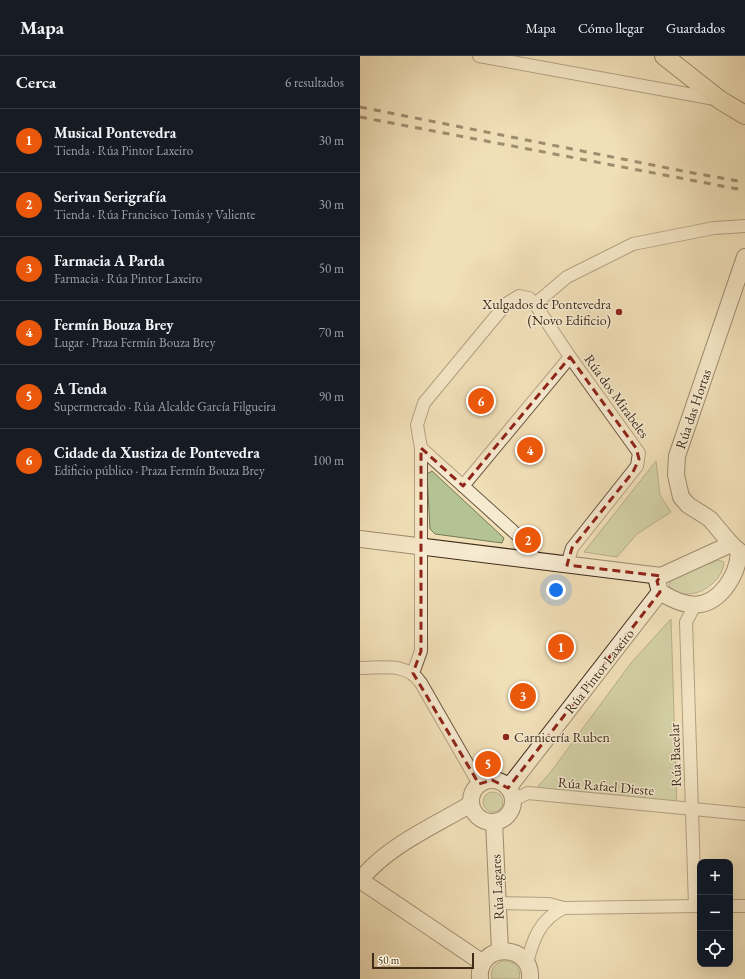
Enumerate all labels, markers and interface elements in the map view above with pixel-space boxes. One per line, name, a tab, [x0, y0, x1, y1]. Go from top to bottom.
text: Mapa	[20, 15, 64, 40]
text: Mapa	[525, 19, 556, 37]
text: Cómo llegar	[578, 19, 644, 37]
text: Guardados	[666, 19, 725, 37]
text: Cerca	[16, 71, 56, 93]
text: 6 resultados	[285, 74, 344, 91]
text: Musical Pontevedra	[54, 123, 176, 142]
text: 1	[26, 132, 32, 149]
text: 30 m	[319, 132, 344, 149]
text: Tienda · Rúa Pintor Laxeiro	[54, 142, 193, 159]
text: Serivan Serigrafía	[54, 187, 166, 206]
text: 2	[26, 196, 32, 213]
text: 30 m	[319, 196, 344, 213]
text: Tienda · Rúa Francisco Tomás y Valiente	[54, 206, 255, 223]
text: Farmacia A Parda	[54, 251, 165, 270]
text: 3	[26, 260, 32, 277]
text: 50 m	[319, 260, 344, 277]
text: Farmacia · Rúa Pintor Laxeiro	[54, 270, 202, 287]
place label: Xulgados de Pontevedra (Novo Edificio)	[481, 295, 611, 329]
marker: Xulgados de Pontevedra (Novo Edificio)	[614, 307, 624, 317]
text: Fermín Bouza Brey	[54, 315, 174, 334]
text: 4	[26, 324, 32, 341]
text: 70 m	[319, 324, 344, 341]
text: Lugar · Praza Fermín Bouza Brey	[54, 334, 215, 351]
street label: Rúa dos Mirabeles	[581, 350, 654, 442]
street label: Rúa das Hortas	[671, 366, 715, 451]
text: A Tenda	[54, 379, 107, 398]
pin: 6	[468, 386, 494, 416]
text: 5	[26, 388, 32, 405]
text: 90 m	[319, 388, 344, 405]
text: Supermercado · Rúa Alcalde García Filgueira	[54, 398, 276, 415]
pin: 4	[517, 435, 543, 465]
text: Cidade da Xustiza de Pontevedra	[54, 443, 260, 462]
text: 6	[26, 452, 32, 469]
text: 100 m	[313, 452, 344, 469]
text: Edificio público · Praza Fermín Bouza Brey	[54, 462, 265, 479]
pin: 2	[515, 525, 541, 555]
your location	[546, 580, 566, 600]
street label: Rúa Pintor Laxeiro	[560, 625, 638, 717]
pin: 1	[548, 632, 574, 662]
pin: 3	[510, 681, 536, 711]
street label: Rúa Bacelar	[665, 722, 685, 787]
place label: Carnicería Ruben	[514, 728, 610, 746]
marker: Carnicería Ruben	[501, 732, 511, 742]
pin: 5	[475, 749, 501, 779]
street label: Rúa Rafael Dieste	[557, 773, 655, 799]
street label: Rúa Lagares	[486, 853, 508, 920]
map controls	[697, 859, 733, 967]
button: +	[697, 859, 733, 895]
button: −	[697, 895, 733, 931]
button: locate	[697, 931, 733, 967]
scale bar	[372, 951, 474, 970]
text: 50 m	[378, 953, 399, 967]

